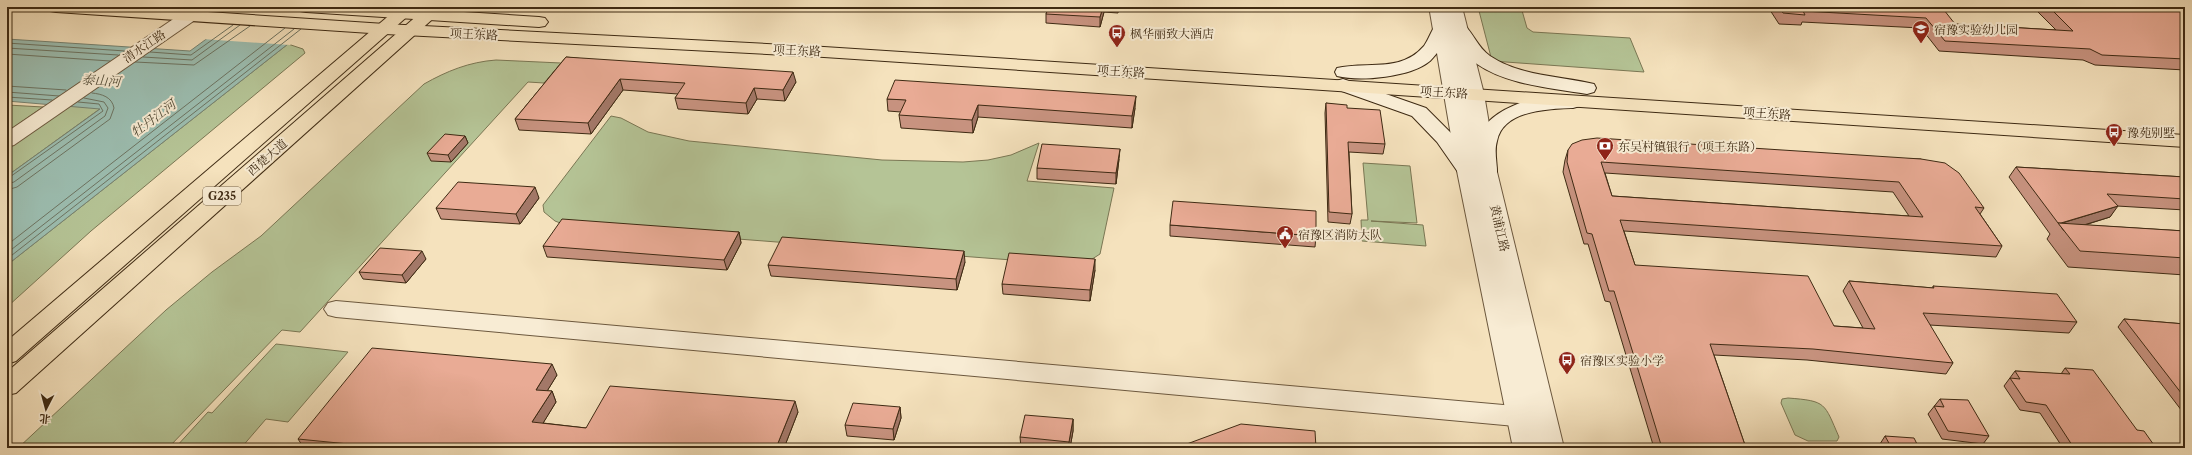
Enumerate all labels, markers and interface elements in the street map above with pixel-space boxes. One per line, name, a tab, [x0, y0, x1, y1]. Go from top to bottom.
school or university icon: 宿豫实验幼儿园	[1911, 19, 1931, 44]
place label: 宿豫实验幼儿园	[1934, 22, 2018, 37]
bus stop icon: 枫华丽致大酒店	[1107, 23, 1127, 48]
street label: 项王东路	[450, 25, 498, 43]
street label: 清水江路	[120, 26, 168, 66]
place label: 枫华丽致大酒店	[1130, 26, 1214, 41]
street label: 项王东路	[773, 41, 821, 59]
street label: 项王东路	[1097, 62, 1145, 80]
water label: 泰山河	[81, 71, 123, 89]
street label: 项王东路	[1420, 83, 1468, 101]
water label: 牡丹江河	[127, 95, 180, 140]
street label: 项王东路	[1743, 104, 1791, 122]
bus stop icon: 豫苑别墅	[2104, 122, 2124, 147]
place label: 豫苑别墅	[2127, 125, 2175, 140]
street label: 西楚大道	[244, 136, 290, 178]
bank icon: 东吴村镇银行（项王东路）	[1595, 136, 1615, 161]
place label: 东吴村镇银行（项王东路）	[1618, 139, 1762, 154]
road number: G235	[203, 187, 241, 205]
street label: 黄浦江路	[1487, 203, 1513, 253]
public building icon: 宿豫区消防大队	[1275, 224, 1295, 249]
place label: 宿豫区消防大队	[1298, 227, 1382, 242]
bus stop icon: 宿豫区实验小学	[1557, 350, 1577, 375]
place label: 宿豫区实验小学	[1580, 353, 1664, 368]
north arrow	[26, 389, 66, 429]
text: 北	[39, 411, 51, 426]

